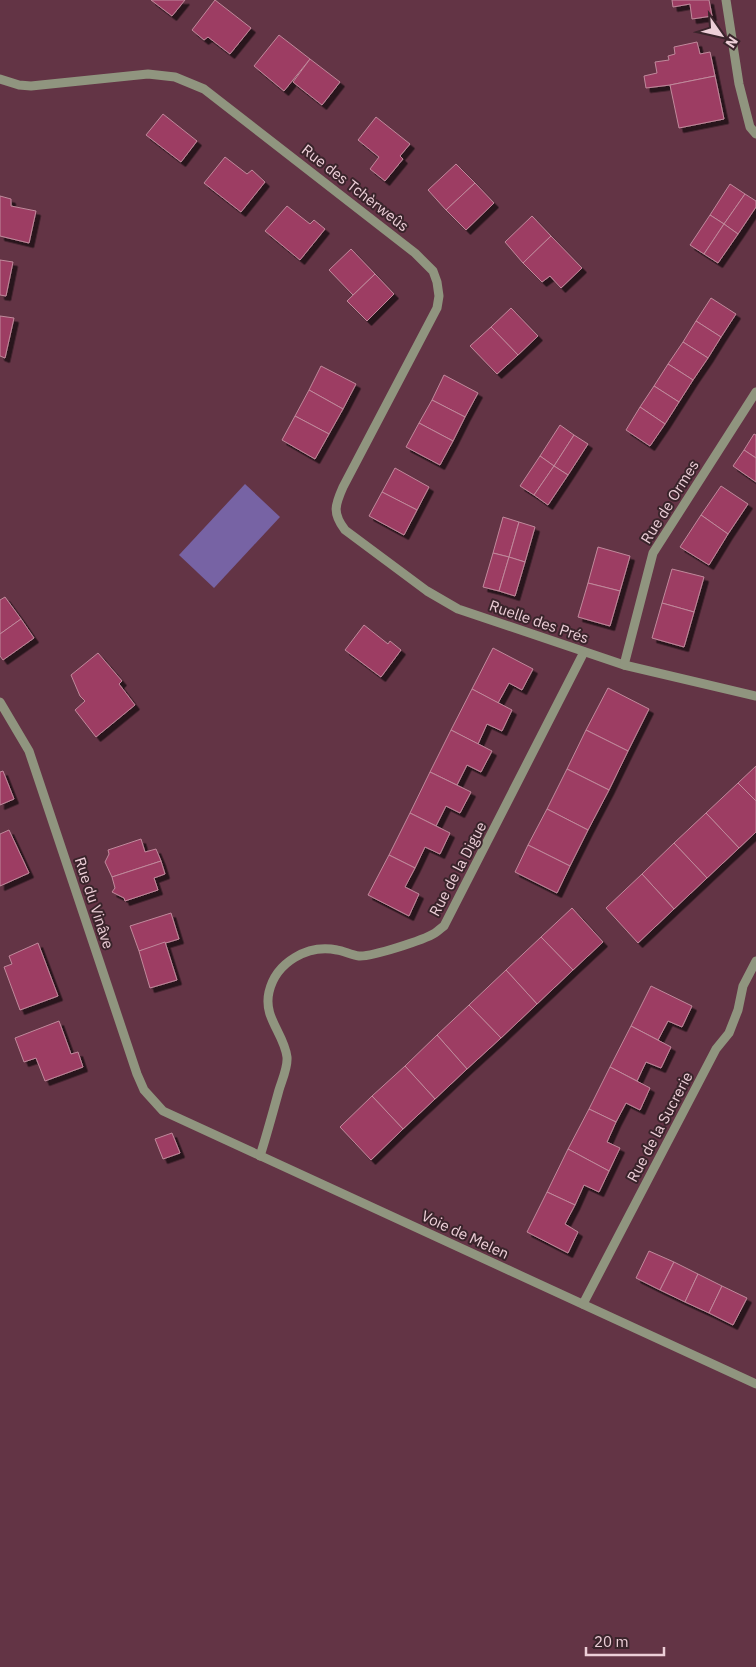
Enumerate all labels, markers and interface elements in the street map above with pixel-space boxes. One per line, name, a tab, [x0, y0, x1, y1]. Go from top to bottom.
north arrow	[696, 10, 746, 60]
text: N	[721, 33, 742, 52]
street label: Rue des Tchèrweûs	[298, 140, 413, 235]
street label: Rue de Ormes	[636, 456, 703, 547]
street label: Ruelle des Prés	[487, 596, 591, 647]
street label: Rue de la Digue	[425, 818, 490, 919]
street label: Rue du Vinâve	[71, 855, 118, 951]
street label: Rue de la Sucrerie	[623, 1068, 697, 1185]
street label: Voie de Melen	[418, 1206, 512, 1263]
scale bar	[586, 1624, 664, 1656]
text: 20 m	[594, 1632, 629, 1651]

